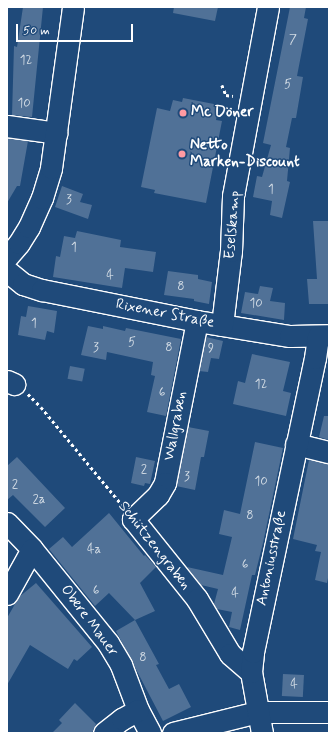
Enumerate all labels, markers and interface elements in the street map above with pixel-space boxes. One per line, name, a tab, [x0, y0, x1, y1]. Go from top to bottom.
scale bar	[18, 16, 135, 42]
text: 50 m	[23, 23, 50, 39]
house number: 7	[289, 32, 297, 48]
house number: 12	[20, 53, 32, 69]
house number: 5	[284, 77, 292, 93]
house number: 10	[17, 96, 31, 112]
place label: Mc Döner	[191, 104, 253, 122]
marker: Mc Döner	[178, 108, 188, 118]
place label: Netto Marken-Discount	[190, 136, 300, 171]
marker: Netto Marken-Discount	[177, 149, 187, 159]
house number: 1	[268, 182, 274, 198]
street label: Eselskamp	[221, 190, 245, 260]
house number: 3	[66, 192, 72, 208]
house number: 1	[71, 240, 77, 256]
house number: 4	[106, 268, 114, 284]
house number: 8	[177, 279, 185, 295]
street label: Rixener Straße	[114, 296, 216, 332]
house number: 10	[249, 296, 263, 312]
house number: 1	[31, 316, 37, 332]
house number: 5	[128, 335, 136, 351]
house number: 3	[93, 340, 99, 356]
house number: 8	[165, 340, 173, 356]
house number: 9	[208, 341, 214, 357]
house number: 12	[255, 377, 267, 393]
house number: 6	[159, 385, 165, 401]
street label: Wallgraben	[160, 390, 192, 462]
house number: 2	[141, 462, 147, 478]
house number: 3	[184, 469, 190, 485]
house number: 10	[254, 474, 268, 490]
house number: 2	[12, 477, 18, 493]
house number: 2a	[32, 492, 46, 508]
street label: Schützengraben	[114, 498, 194, 594]
house number: 8	[246, 508, 254, 524]
street label: Antoniusstraße	[253, 509, 291, 607]
house number: 4a	[87, 542, 101, 558]
house number: 6	[242, 557, 248, 573]
street label: Obere Mauer	[57, 583, 121, 659]
house number: 6	[93, 583, 99, 599]
house number: 4	[231, 586, 239, 602]
house number: 8	[139, 650, 147, 666]
house number: 4	[290, 677, 298, 693]

